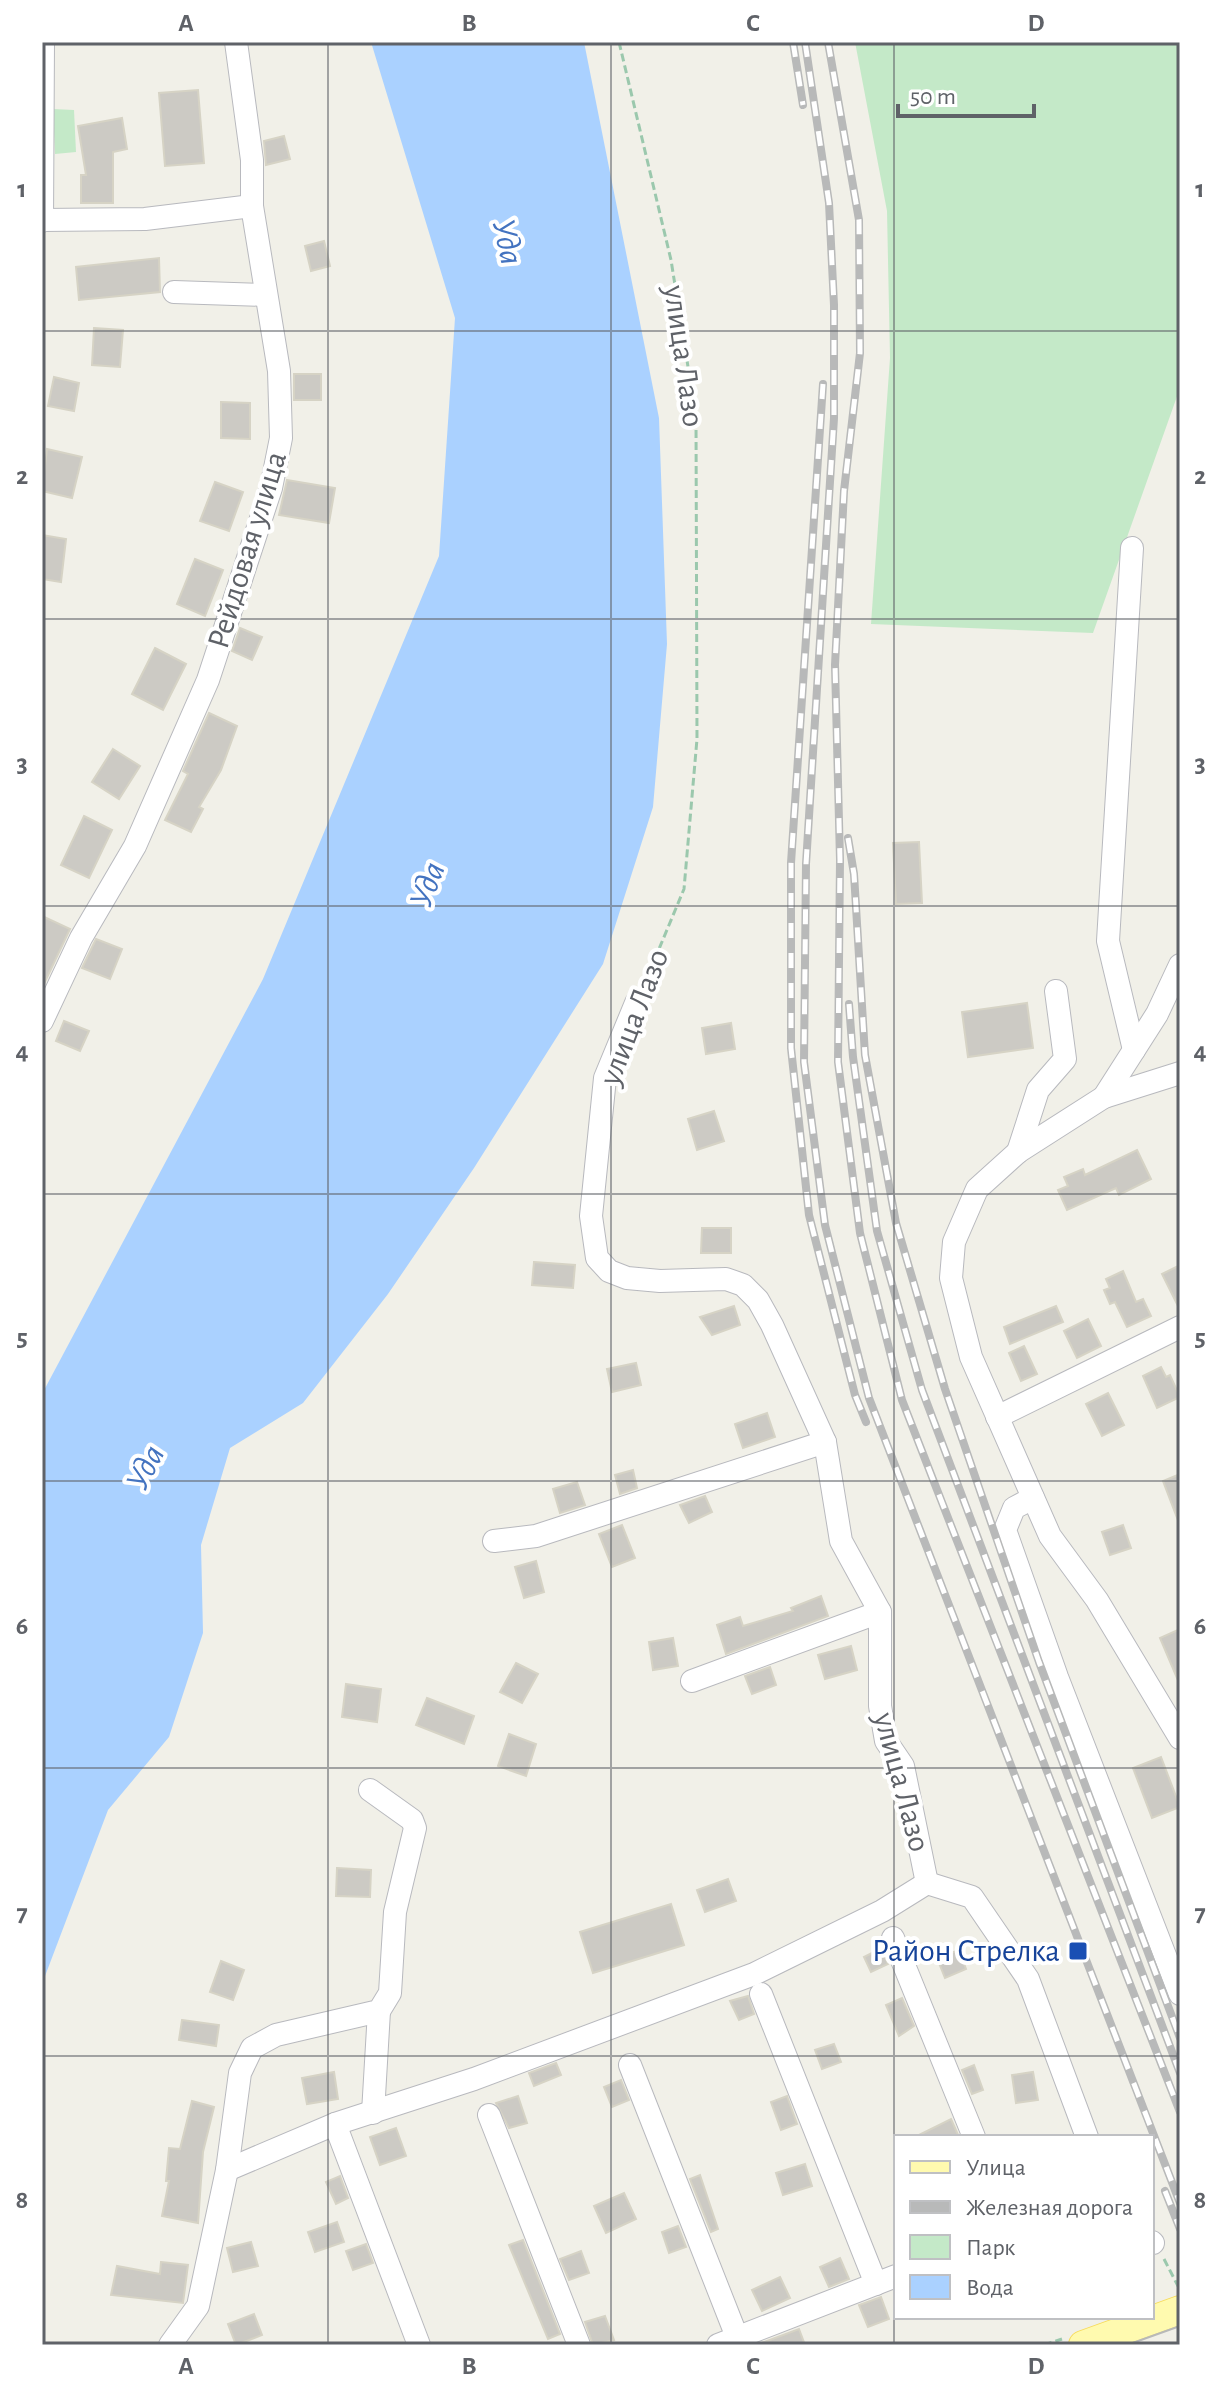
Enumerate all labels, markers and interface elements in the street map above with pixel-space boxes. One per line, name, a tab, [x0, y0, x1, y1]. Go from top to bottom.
text: A	[178, 10, 194, 36]
text: B	[461, 10, 477, 36]
text: C	[746, 10, 760, 36]
text: D	[1027, 10, 1045, 36]
scale bar	[898, 68, 1034, 118]
text: 50 m	[910, 85, 956, 109]
text: 1	[17, 176, 27, 202]
text: 1	[1195, 176, 1205, 202]
water label: Уда	[486, 216, 528, 268]
street label: улица Лазо	[658, 282, 710, 429]
street label: Рейдовая улица	[202, 448, 292, 652]
text: 2	[16, 463, 28, 489]
text: 2	[1194, 463, 1206, 489]
text: 3	[16, 751, 28, 777]
text: 3	[1194, 751, 1206, 777]
water label: Уда	[404, 858, 452, 912]
street label: улица Лазо	[593, 945, 675, 1090]
text: 4	[15, 1038, 29, 1064]
text: 4	[1193, 1038, 1207, 1064]
text: 5	[16, 1325, 28, 1351]
text: 5	[1194, 1325, 1206, 1351]
water label: Уда	[121, 1440, 171, 1496]
text: 6	[16, 1613, 28, 1639]
text: 6	[1194, 1613, 1206, 1639]
street label: улица Лазо	[868, 1708, 936, 1855]
text: 7	[16, 1900, 28, 1926]
text: 7	[1194, 1900, 1206, 1926]
place label: Район Стрелка	[872, 1935, 1060, 1967]
marker: Район Стрелка	[1067, 1940, 1089, 1962]
legend	[894, 2135, 1154, 2319]
text: Улица	[966, 2156, 1026, 2180]
text: 8	[16, 2187, 28, 2213]
text: 8	[1194, 2187, 1206, 2213]
text: Железная дорога	[966, 2196, 1133, 2220]
text: Парк	[966, 2236, 1015, 2260]
text: Вода	[966, 2276, 1014, 2300]
text: A	[178, 2353, 194, 2379]
text: B	[461, 2353, 477, 2379]
text: C	[746, 2353, 760, 2379]
text: D	[1027, 2353, 1045, 2379]

